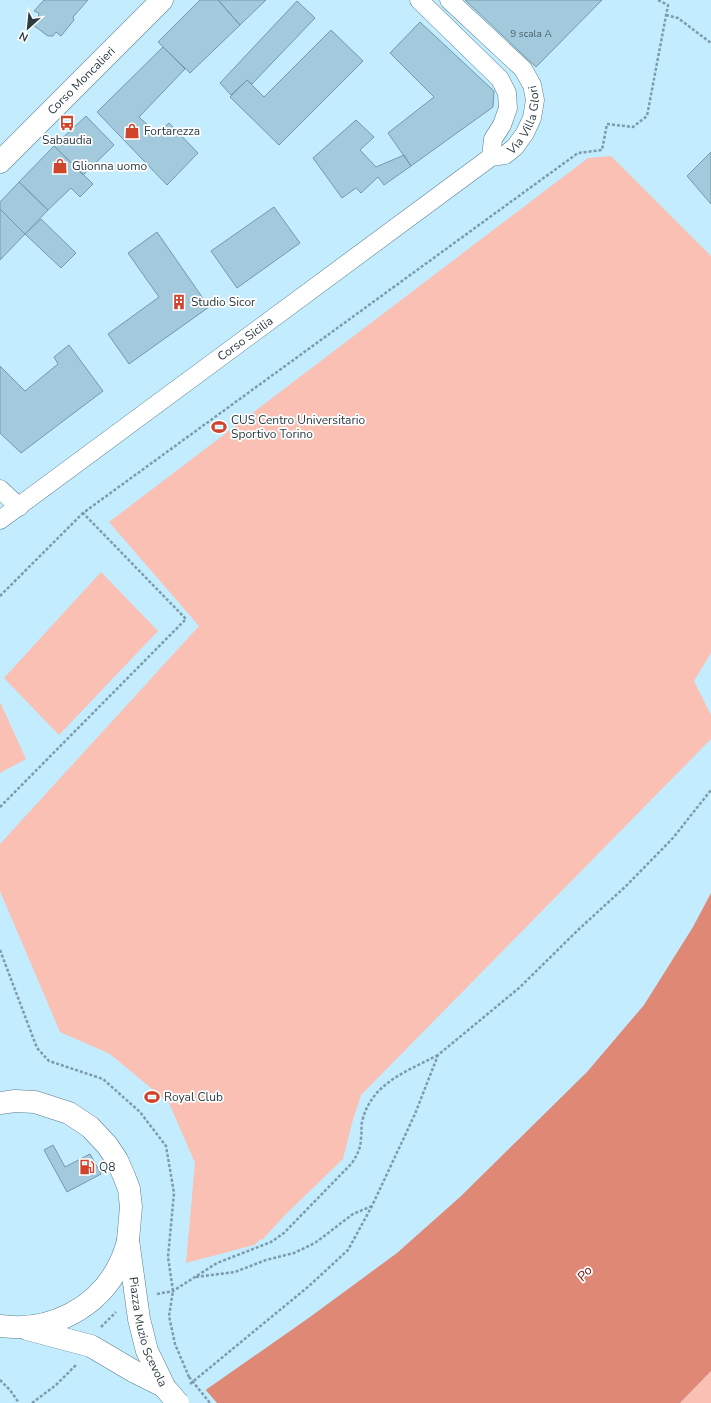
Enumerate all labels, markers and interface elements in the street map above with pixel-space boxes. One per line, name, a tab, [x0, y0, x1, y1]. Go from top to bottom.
north arrow	[8, 8, 48, 48]
house number: 9 scala A	[510, 27, 552, 41]
text: N	[17, 28, 31, 45]
street label: Corso Moncalieri	[44, 43, 119, 118]
street label: Via Villa Glori	[503, 84, 543, 159]
bus stop icon: Sabaudia	[58, 114, 76, 132]
shop icon: Fortarezza	[123, 122, 141, 140]
place label: Fortarezza	[144, 123, 200, 139]
place label: Sabaudia	[42, 132, 92, 148]
shop icon: Glionna uomo	[51, 157, 69, 175]
place label: Glionna uomo	[72, 158, 147, 174]
building icon: Studio Sicor	[170, 293, 188, 311]
place label: Studio Sicor	[191, 294, 256, 310]
street label: Corso Sicilia	[214, 313, 276, 365]
place label: CUS Centro Universitario Sportivo Torino	[231, 412, 366, 442]
sports icon: CUS Centro Universitario Sportivo Torino	[210, 418, 228, 436]
sports icon: Royal Club	[143, 1088, 161, 1106]
place label: Royal Club	[164, 1089, 223, 1105]
fuel station icon: Q8	[78, 1158, 96, 1176]
place label: Q8	[99, 1159, 115, 1175]
water label: Po	[573, 1262, 597, 1285]
street label: Piazza Muzio Scevola	[125, 1276, 171, 1389]

